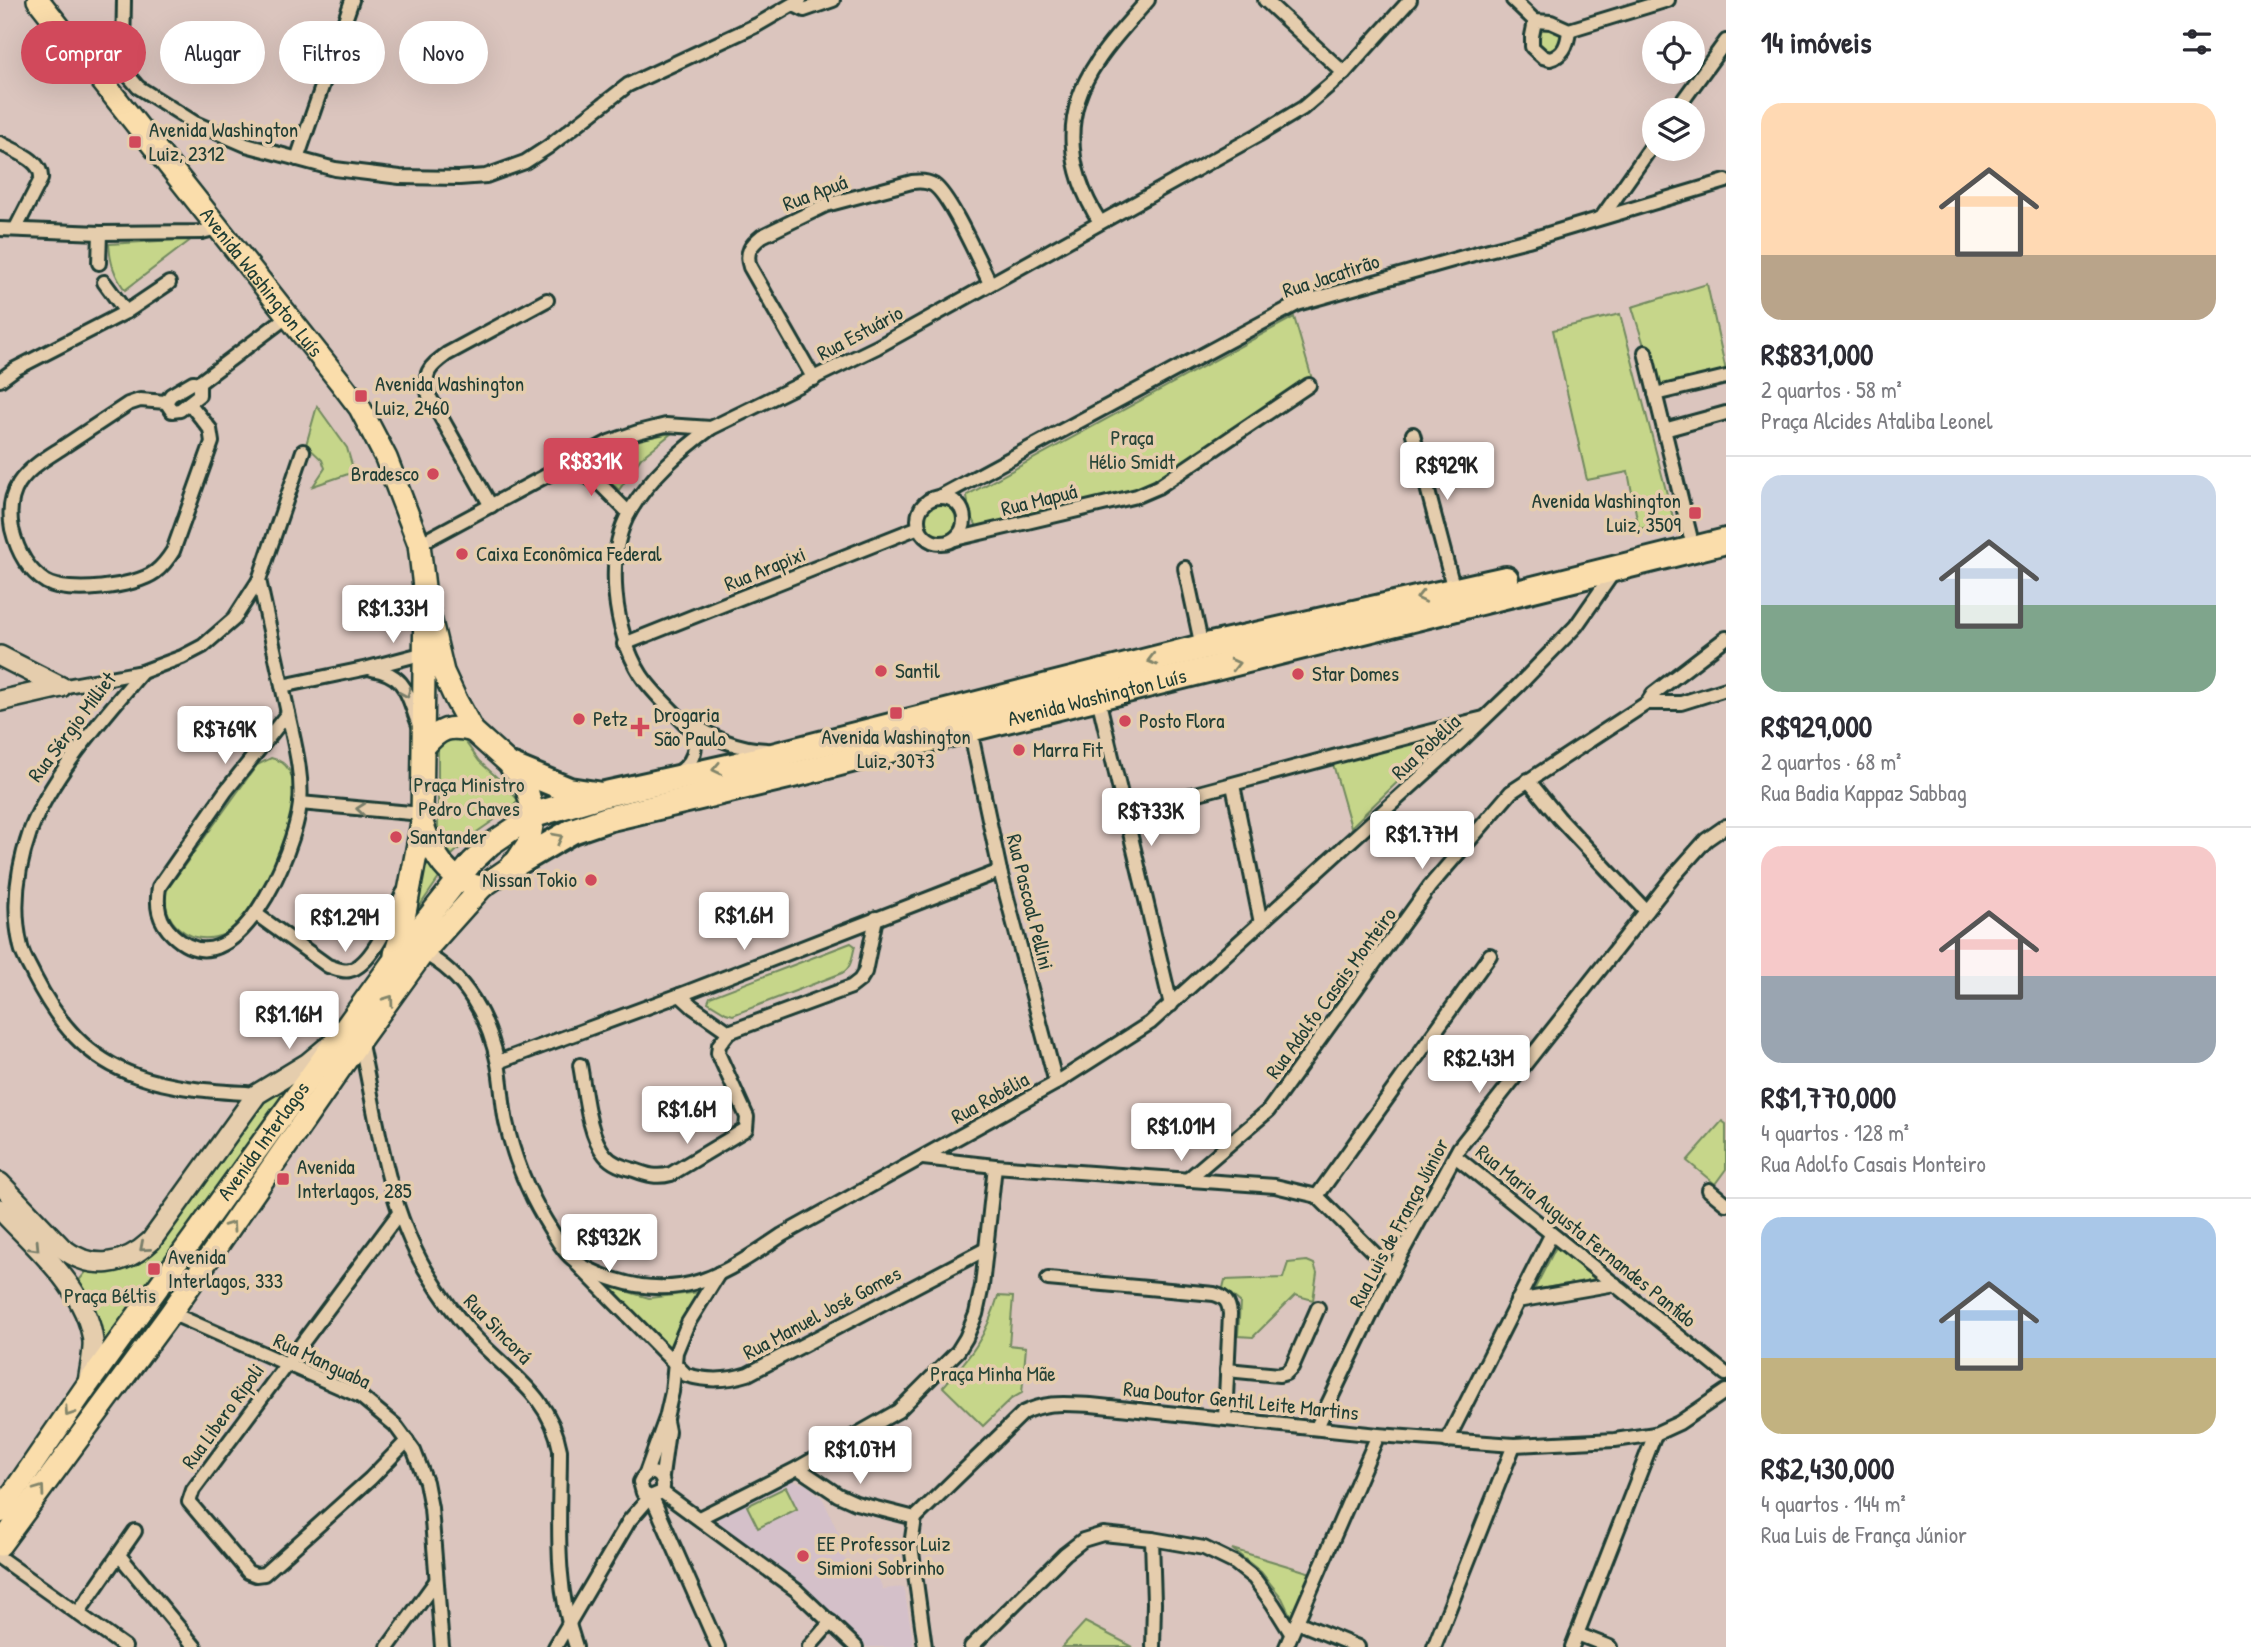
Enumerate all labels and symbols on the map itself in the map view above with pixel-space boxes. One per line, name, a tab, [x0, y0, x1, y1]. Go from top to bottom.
place label: Avenida Washington Luiz, 2312	[149, 115, 298, 168]
marker: Avenida Washington Luiz, 2312	[127, 134, 143, 150]
street label: Rua Apuá	[778, 167, 851, 218]
street label: Avenida Washington Luís	[194, 201, 330, 363]
street label: Rua Jacatirão	[1279, 246, 1383, 305]
street label: Rua Estuário	[812, 298, 908, 367]
place label: Avenida Washington Luiz, 2460	[375, 369, 524, 422]
marker: Avenida Washington Luiz, 2460	[353, 388, 369, 404]
park label: Praça Hélio Smidt	[1089, 423, 1176, 476]
pin: R$831K	[534, 438, 648, 498]
pin: R$929K	[1390, 442, 1504, 502]
place label: Bradesco	[351, 459, 419, 488]
marker: Bradesco	[425, 466, 441, 482]
street label: Rua Mapuá	[998, 476, 1080, 523]
place label: Avenida Washington Luiz, 3509	[1532, 486, 1681, 539]
marker: Avenida Washington Luiz, 3509	[1687, 505, 1703, 521]
place label: Caixa Econômica Federal	[476, 539, 662, 568]
street label: Rua Arapixi	[720, 539, 810, 598]
marker: Caixa Econômica Federal	[454, 546, 470, 562]
pin: R$1.33M	[328, 586, 458, 645]
one-way arrow	[1415, 589, 1427, 604]
one-way arrow	[1146, 652, 1158, 666]
place label: Santil	[895, 656, 940, 685]
one-way arrow	[1229, 658, 1241, 672]
place label: Star Domes	[1312, 659, 1399, 688]
street label: Avenida Washington Luís	[1004, 661, 1189, 733]
marker: Santil	[873, 663, 889, 679]
street label: Rua Sérgio Milliet	[21, 665, 123, 788]
marker: Star Domes	[1290, 666, 1306, 682]
one-way arrow	[398, 686, 412, 698]
place label: Drogaria São Paulo	[654, 700, 726, 753]
place label: Petz	[593, 704, 628, 733]
marker: Avenida Washington Luiz, 3073	[888, 705, 904, 721]
pin: R$769K	[168, 706, 282, 766]
place label: Posto Flora	[1139, 706, 1224, 735]
street label: Rua Robélia	[1385, 707, 1466, 786]
marker: Petz	[571, 711, 587, 727]
marker: Posto Flora	[1117, 713, 1133, 729]
marker: Drogaria São Paulo	[632, 719, 648, 735]
place label: Avenida Washington Luiz, 3073	[821, 722, 971, 775]
place label: Marra Fit	[1033, 735, 1104, 764]
marker: Marra Fit	[1011, 742, 1027, 758]
one-way arrow	[711, 760, 723, 775]
park label: Praça Ministro Pedro Chaves	[414, 770, 524, 823]
pin: R$733K	[1094, 788, 1208, 848]
one-way arrow	[355, 801, 367, 816]
pin: R$1.77M	[1357, 812, 1487, 871]
place label: Santander	[410, 822, 487, 851]
marker: Santander	[388, 829, 404, 845]
street label: Rua Pascoal Pellini	[1000, 831, 1061, 973]
one-way arrow	[551, 833, 563, 846]
place label: Nissan Tokio	[482, 865, 577, 894]
marker: Nissan Tokio	[583, 872, 599, 888]
pin: R$1.6M	[687, 892, 801, 952]
pin: R$1.29M	[280, 894, 410, 954]
street label: Rua Adolfo Casais Monteiro	[1259, 901, 1403, 1084]
pin: R$1.16M	[224, 992, 354, 1051]
one-way arrow	[381, 995, 393, 1008]
pin: R$2.43M	[1414, 1036, 1544, 1095]
street label: Rua Robélia	[946, 1064, 1034, 1131]
street label: Avenida Interlagos	[210, 1075, 316, 1206]
pin: R$1.6M	[630, 1086, 744, 1146]
pin: R$1.01M	[1116, 1104, 1246, 1163]
street label: Rua Luis de França Júnior	[1342, 1133, 1455, 1313]
street label: Rua Maria Augusta Fernandes Panfido	[1470, 1137, 1703, 1334]
place label: Avenida Interlagos, 285	[297, 1152, 412, 1205]
marker: Avenida Interlagos, 285	[275, 1171, 291, 1187]
pin: R$932K	[552, 1214, 666, 1274]
one-way arrow	[223, 1221, 235, 1234]
one-way arrow	[26, 1239, 39, 1252]
one-way arrow	[139, 1239, 152, 1251]
place label: Avenida Interlagos, 333	[168, 1242, 283, 1295]
street label: Rua Manuel José Gomes	[738, 1259, 906, 1366]
marker: Avenida Interlagos, 333	[146, 1261, 162, 1277]
park label: Praça Béltis	[64, 1281, 156, 1310]
street label: Rua Sincorá	[457, 1287, 539, 1370]
street label: Rua Manguaba	[269, 1325, 376, 1396]
street label: Rua Libero Ripoli	[174, 1357, 271, 1474]
park label: Praça Minha Mãe	[930, 1359, 1056, 1388]
street label: Rua Doutor Gentil Leite Martins	[1122, 1374, 1360, 1427]
one-way arrow	[64, 1405, 77, 1418]
pin: R$1.07M	[795, 1426, 925, 1486]
one-way arrow	[32, 1485, 44, 1498]
place label: EE Professor Luiz Simioni Sobrinho	[817, 1529, 950, 1582]
marker: EE Professor Luiz Simioni Sobrinho	[795, 1548, 811, 1564]

